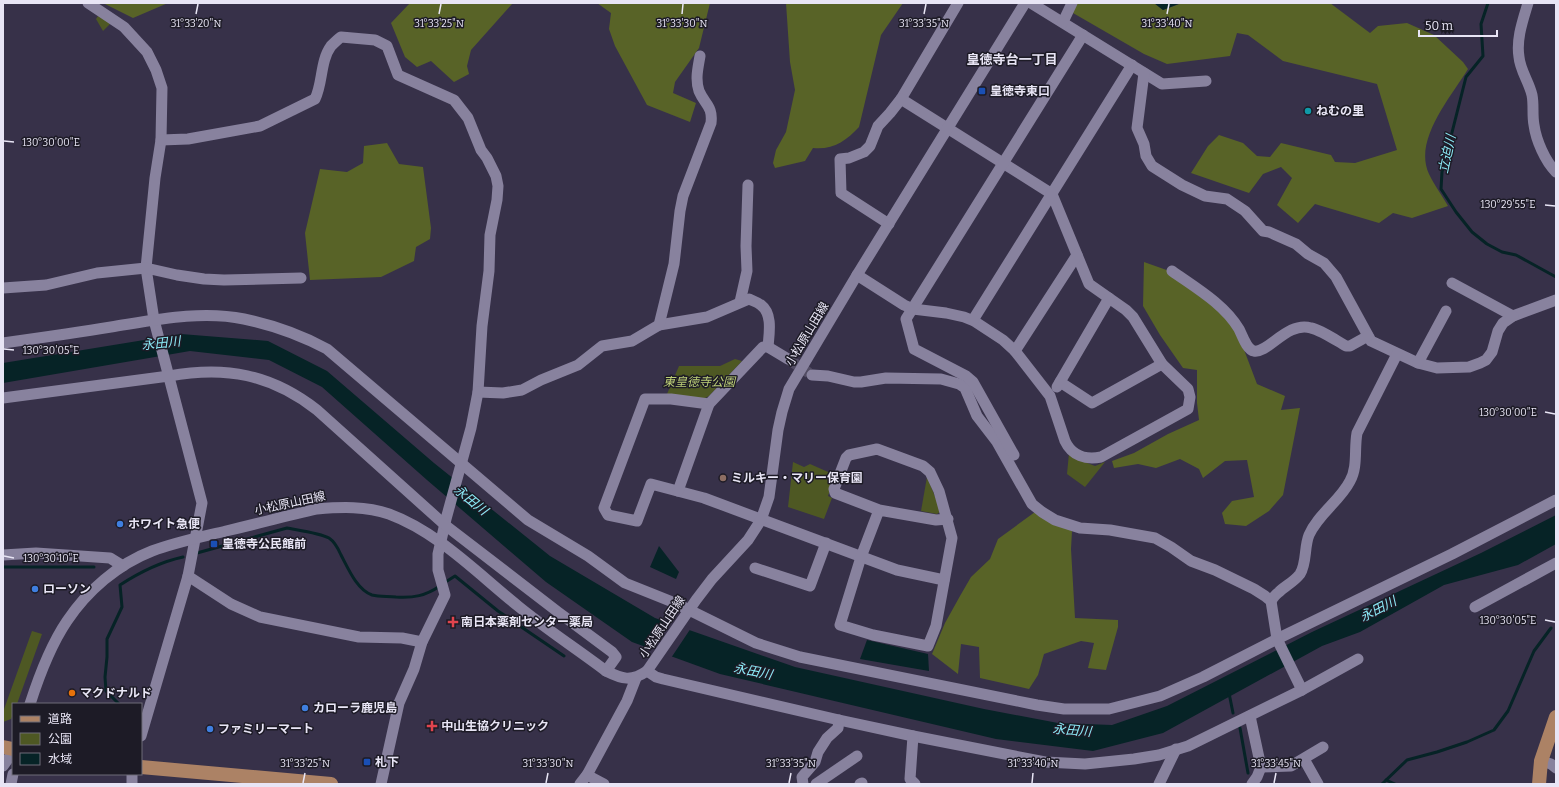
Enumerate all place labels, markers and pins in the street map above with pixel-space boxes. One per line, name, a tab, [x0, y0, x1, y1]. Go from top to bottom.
place label: 皇徳寺東口	[990, 84, 1050, 98]
marker: 皇徳寺東口	[977, 86, 987, 96]
place label: ねむの里	[1316, 104, 1364, 118]
marker: ねむの里	[1303, 106, 1313, 116]
place label: ミルキー・マリー保育園	[731, 471, 863, 485]
marker: ミルキー・マリー保育園	[718, 473, 728, 483]
place label: ホワイト急便	[128, 517, 200, 531]
marker: ホワイト急便	[115, 519, 125, 529]
place label: 皇徳寺公民館前	[222, 537, 306, 551]
marker: 皇徳寺公民館前	[209, 539, 219, 549]
place label: ローソン	[43, 582, 91, 596]
marker: ローソン	[30, 584, 40, 594]
place label: 南日本薬剤センター薬局	[461, 615, 593, 629]
marker: 南日本薬剤センター薬局	[448, 617, 458, 627]
place label: マクドナルド	[80, 686, 152, 700]
marker: マクドナルド	[67, 688, 77, 698]
place label: カローラ鹿児島	[313, 701, 397, 715]
marker: カローラ鹿児島	[300, 703, 310, 713]
place label: 中山生協クリニック	[441, 719, 549, 733]
marker: 中山生協クリニック	[426, 720, 438, 732]
place label: ファミリーマート	[218, 722, 314, 736]
marker: ファミリーマート	[205, 724, 215, 734]
place label: 札下	[375, 755, 399, 769]
marker: 札下	[362, 757, 372, 767]

